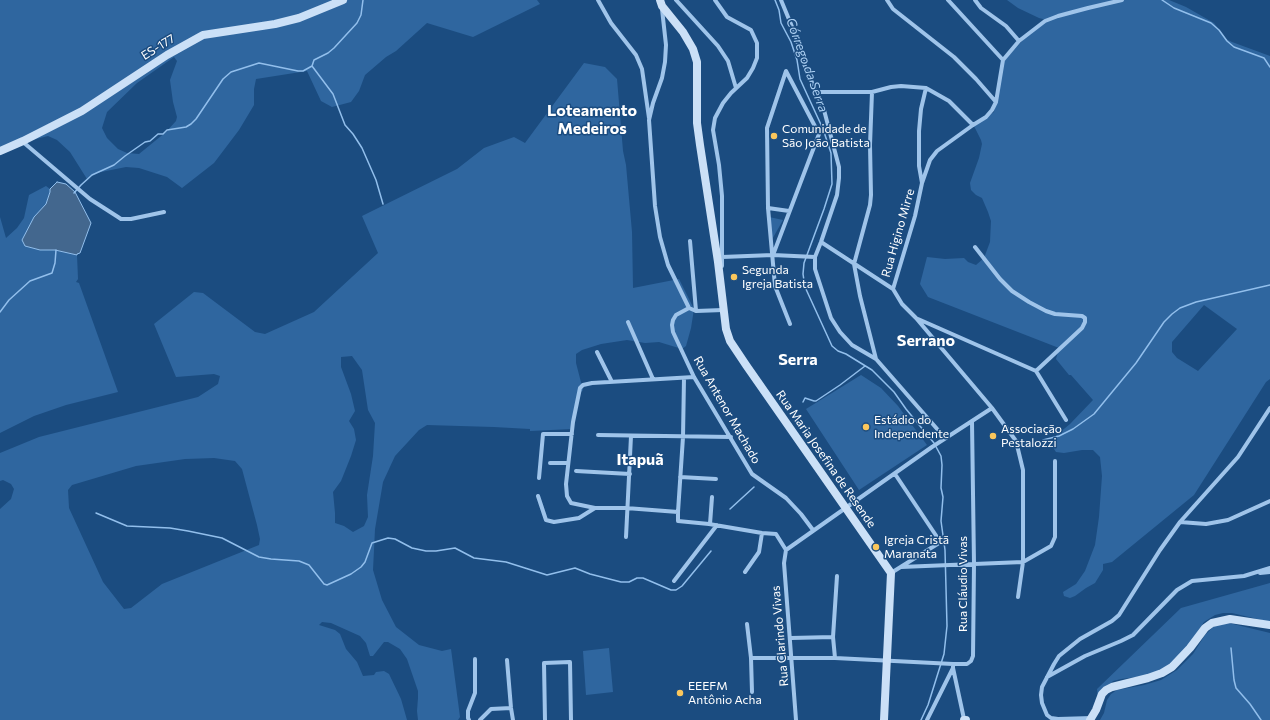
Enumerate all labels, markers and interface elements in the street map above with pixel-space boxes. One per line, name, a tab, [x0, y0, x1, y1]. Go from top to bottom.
water label: Córrego da Serra	[783, 16, 831, 114]
street label: ES-177	[138, 31, 178, 63]
district label: Loteamento Medeiros	[547, 101, 637, 139]
place label: Comunidade de São João Batista	[782, 122, 870, 150]
marker: Comunidade de São João Batista	[769, 131, 779, 141]
street label: Rua Higino Mirre	[878, 187, 918, 279]
place label: Segunda Igreja Batista	[742, 263, 813, 291]
marker: Segunda Igreja Batista	[729, 272, 739, 282]
district label: Serrano	[897, 331, 955, 351]
district label: Serra	[778, 350, 818, 370]
street label: Rua Antenor Machado	[690, 354, 764, 466]
street label: Rua Maria Josefina de Resende	[773, 388, 879, 530]
place label: Estádio do Independente	[874, 413, 949, 441]
marker: Estádio do Independente	[861, 422, 871, 432]
place label: Associação Pestalozzi	[1001, 422, 1062, 450]
marker: Associação Pestalozzi	[988, 431, 998, 441]
district label: Itapuã	[616, 450, 664, 470]
place label: Igreja Cristã Maranata	[884, 533, 949, 561]
street label: Rua Cláudio Vivas	[956, 536, 970, 632]
marker: Igreja Cristã Maranata	[871, 542, 881, 552]
street label: Rua Clarindo Vivas	[768, 585, 792, 687]
place label: EEEFM Antônio Acha	[688, 679, 762, 707]
marker: EEEFM Antônio Acha	[675, 688, 685, 698]

